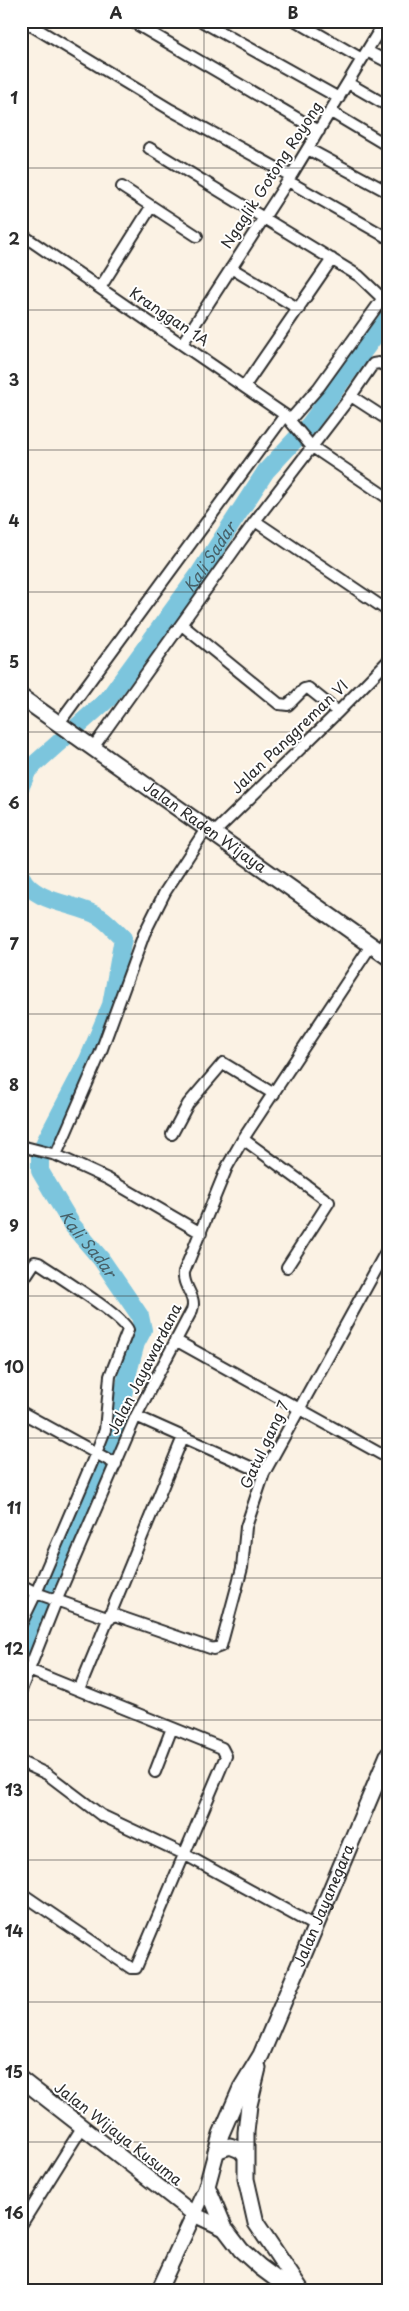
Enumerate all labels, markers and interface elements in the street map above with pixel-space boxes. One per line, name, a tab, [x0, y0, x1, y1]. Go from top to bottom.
text: A	[110, 0, 123, 24]
text: B	[288, 0, 299, 24]
text: 1	[10, 85, 18, 109]
street label: Ngaglik Gotong Royong	[214, 96, 327, 252]
text: 2	[8, 226, 20, 250]
street label: Kranggan 1A	[125, 281, 214, 351]
text: 3	[9, 367, 19, 391]
text: 4	[9, 508, 20, 532]
water label: Kali Sadar	[177, 515, 242, 597]
text: 5	[9, 649, 19, 673]
street label: Jalan Panggreman VI	[225, 674, 353, 798]
street label: Jalan Raden Wijaya	[139, 774, 272, 878]
text: 6	[8, 790, 20, 814]
text: 7	[9, 931, 19, 955]
text: 8	[9, 1072, 19, 1096]
water label: Kali Sadar	[55, 1205, 124, 1284]
text: 9	[9, 1213, 19, 1237]
street label: Jalan Jayawardana	[101, 1298, 187, 1438]
text: 10	[4, 1354, 24, 1378]
street label: Gatul gang 7	[233, 1396, 294, 1492]
text: 11	[7, 1495, 21, 1519]
text: 12	[5, 1636, 23, 1660]
text: 13	[5, 1777, 23, 1801]
street label: Jalan Jayanegara	[287, 1839, 359, 1970]
text: 14	[5, 1918, 23, 1942]
text: 15	[5, 2059, 23, 2083]
street label: Jalan Wijaya Kusuma	[50, 2075, 189, 2191]
text: 16	[5, 2200, 23, 2224]

